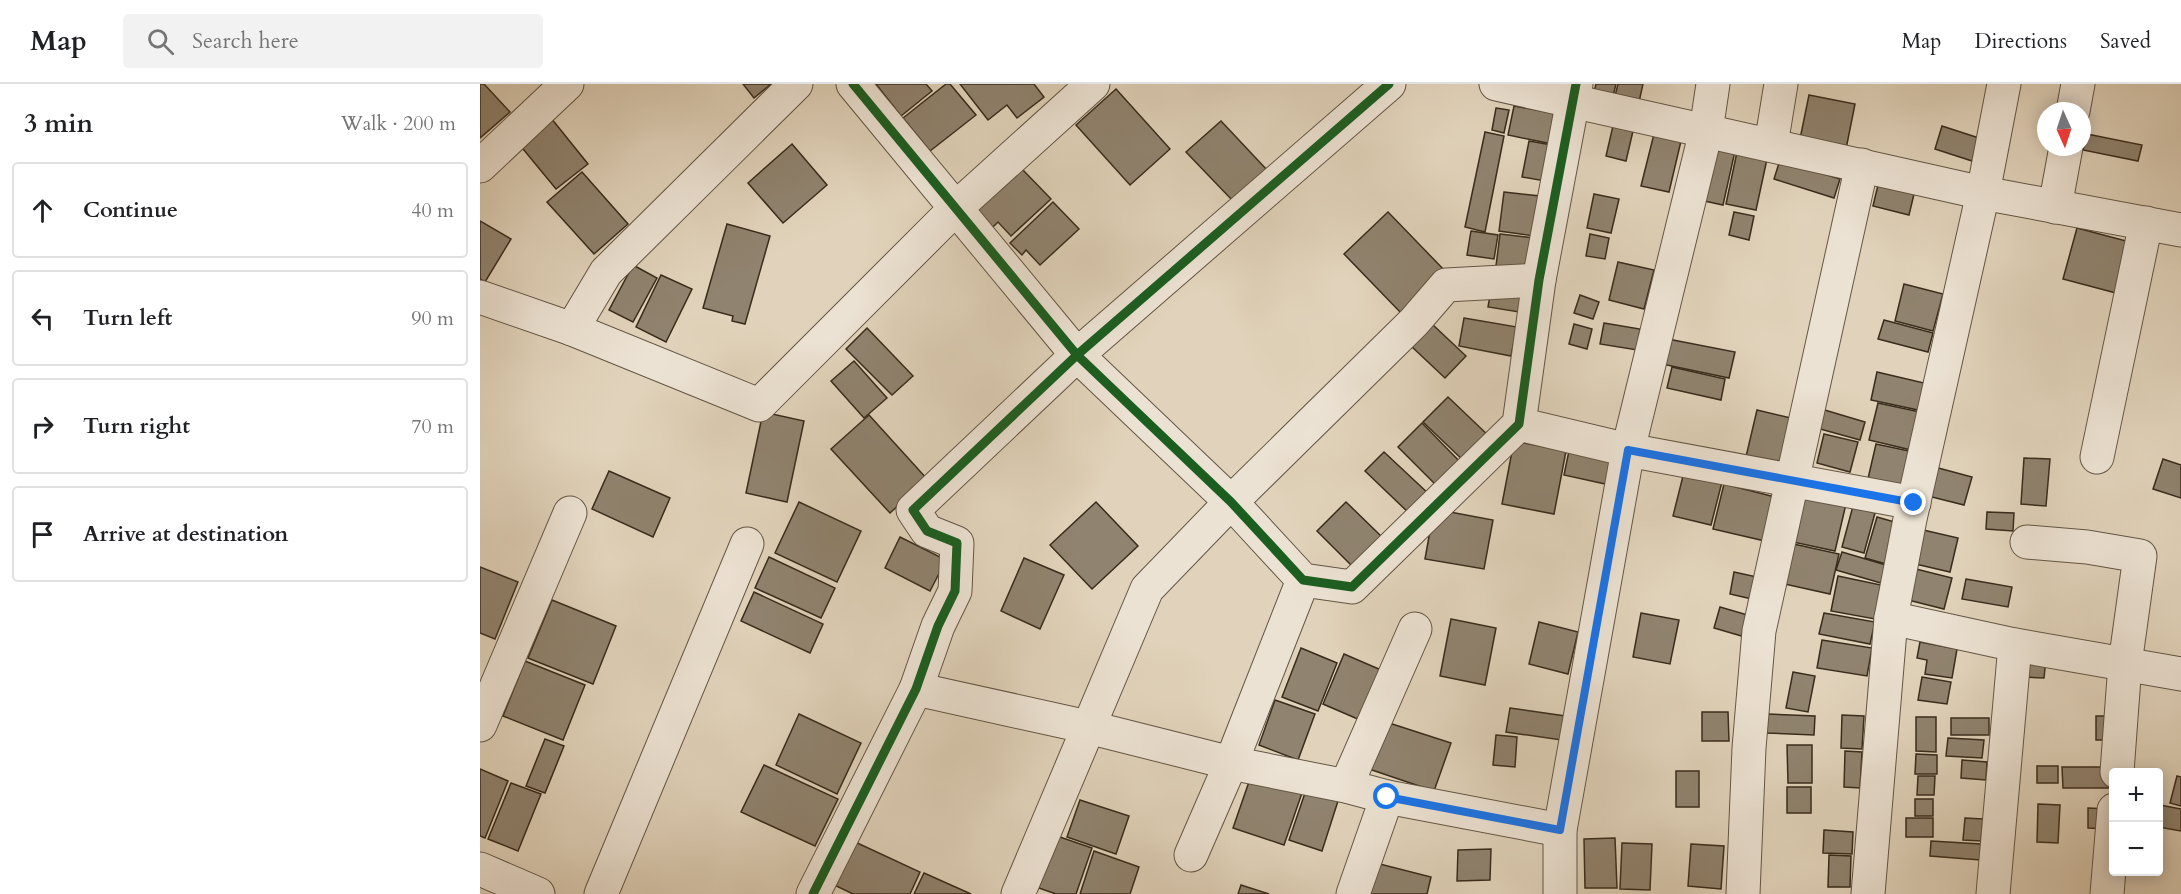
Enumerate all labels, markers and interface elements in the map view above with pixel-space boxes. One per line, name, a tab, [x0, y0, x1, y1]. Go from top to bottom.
search box	[123, 14, 543, 68]
text: Map	[30, 22, 87, 60]
icon: search	[144, 25, 177, 58]
text: Search here	[192, 26, 299, 56]
text: Map	[1901, 27, 1941, 56]
text: Directions	[1974, 27, 2067, 56]
text: Saved	[2100, 27, 2151, 56]
north arrow	[2037, 102, 2091, 156]
text: 3 min	[24, 106, 93, 141]
text: Walk · 200 m	[341, 110, 456, 137]
icon: ahead	[26, 194, 59, 227]
text: Continue	[83, 195, 178, 225]
text: 40 m	[411, 197, 454, 224]
icon: left	[26, 302, 59, 335]
text: Turn left	[83, 303, 172, 333]
text: 90 m	[411, 305, 454, 332]
icon: right	[26, 410, 59, 443]
text: Turn right	[83, 411, 190, 441]
text: 70 m	[411, 413, 454, 440]
route end	[1900, 489, 1926, 515]
icon: arrive	[26, 518, 59, 551]
text: Arrive at destination	[83, 519, 288, 549]
map controls	[2109, 768, 2163, 876]
button: +	[2109, 768, 2163, 822]
route start	[1373, 783, 1399, 809]
button: −	[2109, 822, 2163, 876]

